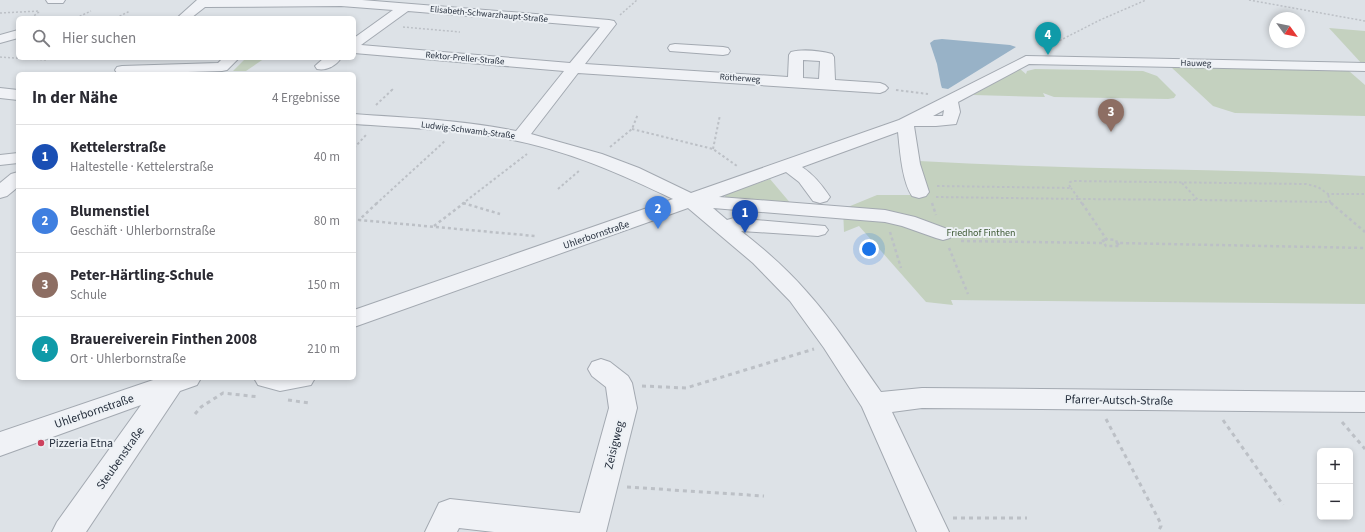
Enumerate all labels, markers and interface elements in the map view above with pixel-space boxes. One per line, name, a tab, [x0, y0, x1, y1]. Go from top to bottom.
street label: Elisabeth-Schwarzhaupt-Straße	[429, 3, 549, 26]
north arrow	[1269, 12, 1305, 48]
search box	[16, 16, 356, 60]
pin: 4	[1035, 22, 1061, 55]
icon: search	[30, 27, 52, 49]
text: Hier suchen	[62, 28, 136, 49]
street label: Rektor-Preller-Straße	[425, 49, 505, 68]
street label: Hauweg	[1181, 57, 1212, 70]
street label: Rötherweg	[719, 71, 761, 86]
text: In der Nähe	[32, 86, 118, 110]
text: 4 Ergebnisse	[272, 89, 340, 107]
pin: 3	[1098, 99, 1124, 132]
street label: Ludwig-Schwamb-Straße	[420, 118, 516, 143]
text: Kettelerstraße	[70, 137, 166, 158]
text: 1	[42, 148, 48, 166]
text: 40 m	[314, 148, 340, 166]
text: Haltestelle · Kettelerstraße	[70, 158, 213, 176]
pin: 2	[645, 196, 671, 229]
pin: 1	[732, 200, 758, 233]
text: Blumenstiel	[70, 201, 149, 222]
text: 2	[42, 212, 48, 230]
text: 80 m	[314, 212, 340, 230]
street label: Uhlerbornstraße	[561, 217, 631, 253]
text: Geschäft · Uhlerbornstraße	[70, 222, 216, 240]
park label: Friedhof Finthen	[946, 226, 1016, 240]
your location	[859, 239, 879, 259]
text: Peter-Härtling-Schule	[70, 265, 214, 286]
text: 3	[42, 276, 48, 294]
text: 150 m	[307, 276, 340, 294]
text: Schule	[70, 286, 107, 304]
text: Brauereiverein Finthen 2008	[70, 329, 257, 350]
text: 4	[42, 340, 48, 358]
text: 210 m	[307, 340, 340, 358]
text: Ort · Uhlerbornstraße	[70, 350, 186, 368]
street label: Uhlerbornstraße	[52, 390, 136, 433]
street label: Pfarrer-Autsch-Straße	[1065, 391, 1173, 410]
street label: Zeisigweg	[600, 419, 629, 471]
street label: Steubenstraße	[92, 423, 148, 493]
place label: Pizzeria Etna	[49, 435, 113, 452]
marker: Pizzeria Etna	[36, 438, 46, 448]
map controls	[1317, 448, 1353, 520]
button: +	[1317, 448, 1353, 484]
button: −	[1317, 484, 1353, 520]

